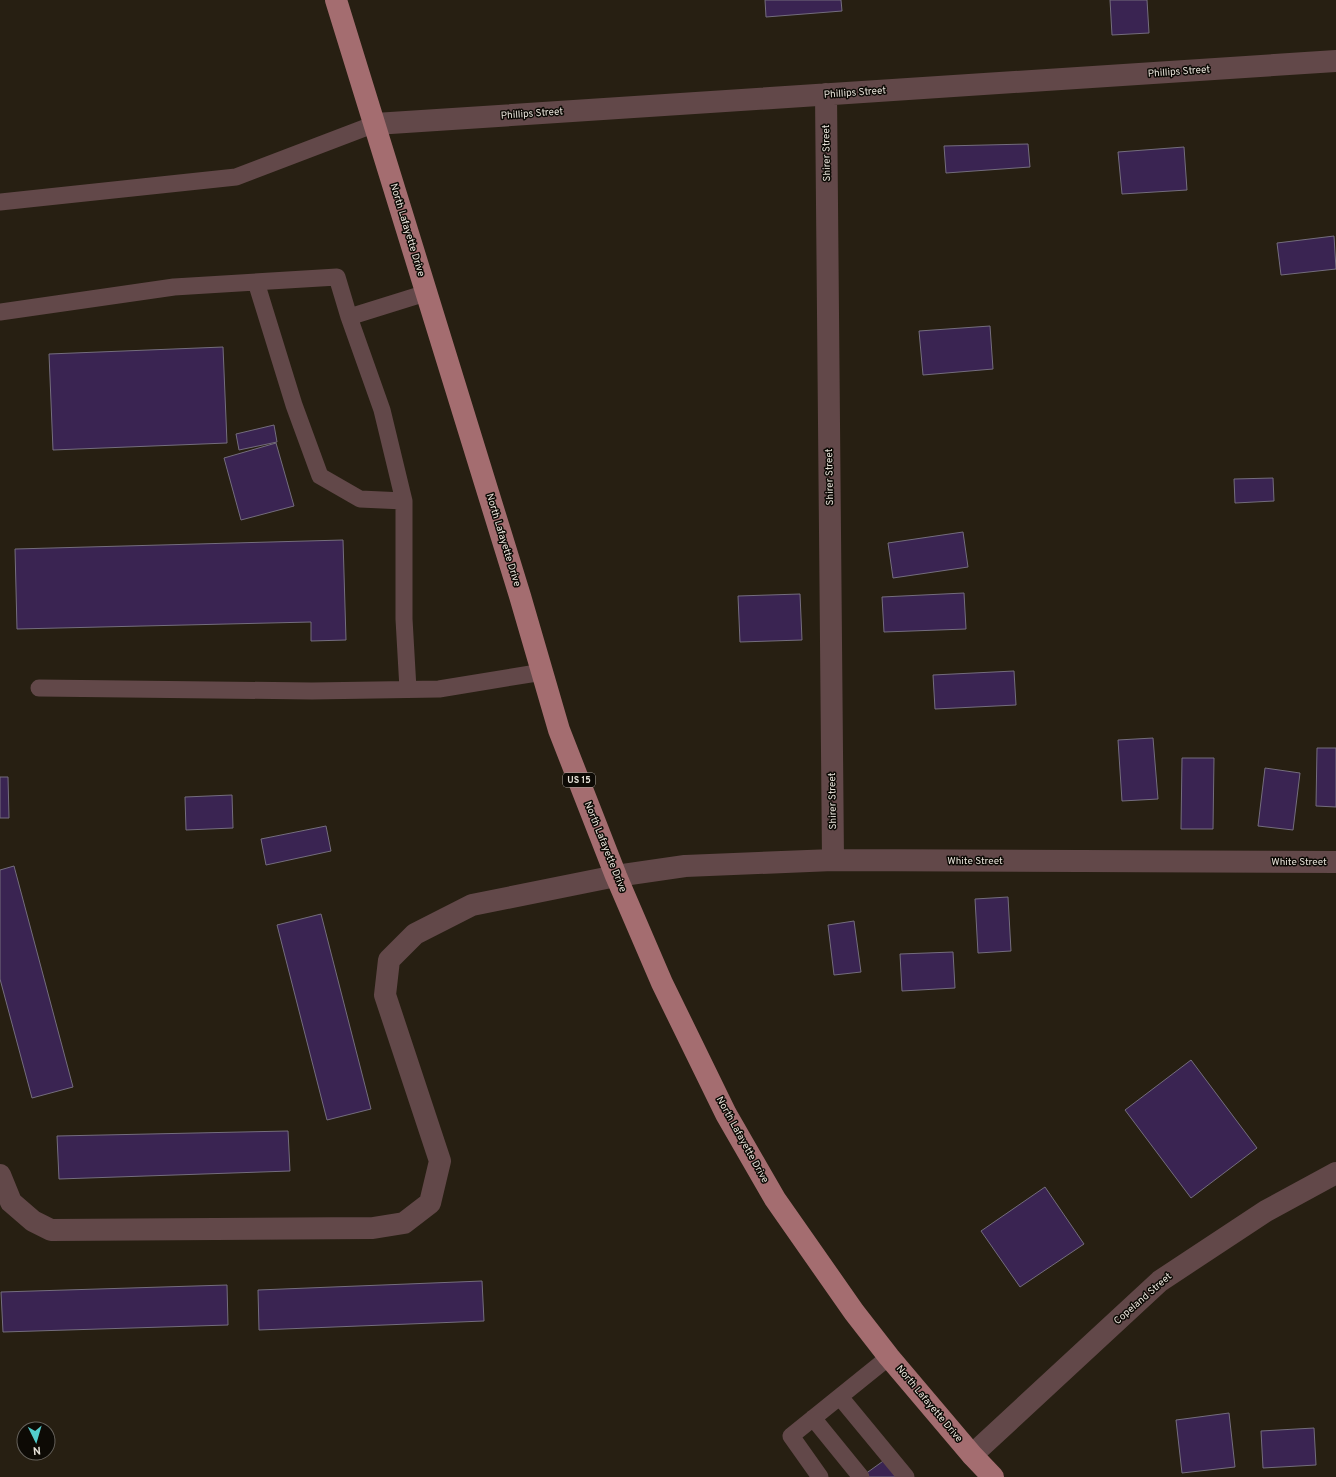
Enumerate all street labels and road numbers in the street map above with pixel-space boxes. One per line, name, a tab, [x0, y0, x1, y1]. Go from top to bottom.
street label: Phillips Street	[1147, 63, 1211, 81]
street label: Phillips Street	[823, 84, 887, 102]
street label: Phillips Street	[500, 105, 564, 123]
street label: Shirer Street	[820, 124, 834, 182]
street label: North Lafayette Drive	[387, 182, 427, 278]
street label: Shirer Street	[823, 448, 837, 506]
street label: North Lafayette Drive	[483, 492, 523, 588]
street label: Shirer Street	[826, 772, 840, 830]
road number: US 15	[563, 773, 595, 787]
street label: North Lafayette Drive	[581, 800, 629, 894]
street label: White Street	[947, 855, 1003, 868]
street label: White Street	[1271, 856, 1327, 869]
street label: North Lafayette Drive	[713, 1094, 771, 1186]
street label: Copeland Street	[1111, 1270, 1175, 1328]
street label: North Lafayette Drive	[893, 1363, 965, 1445]

